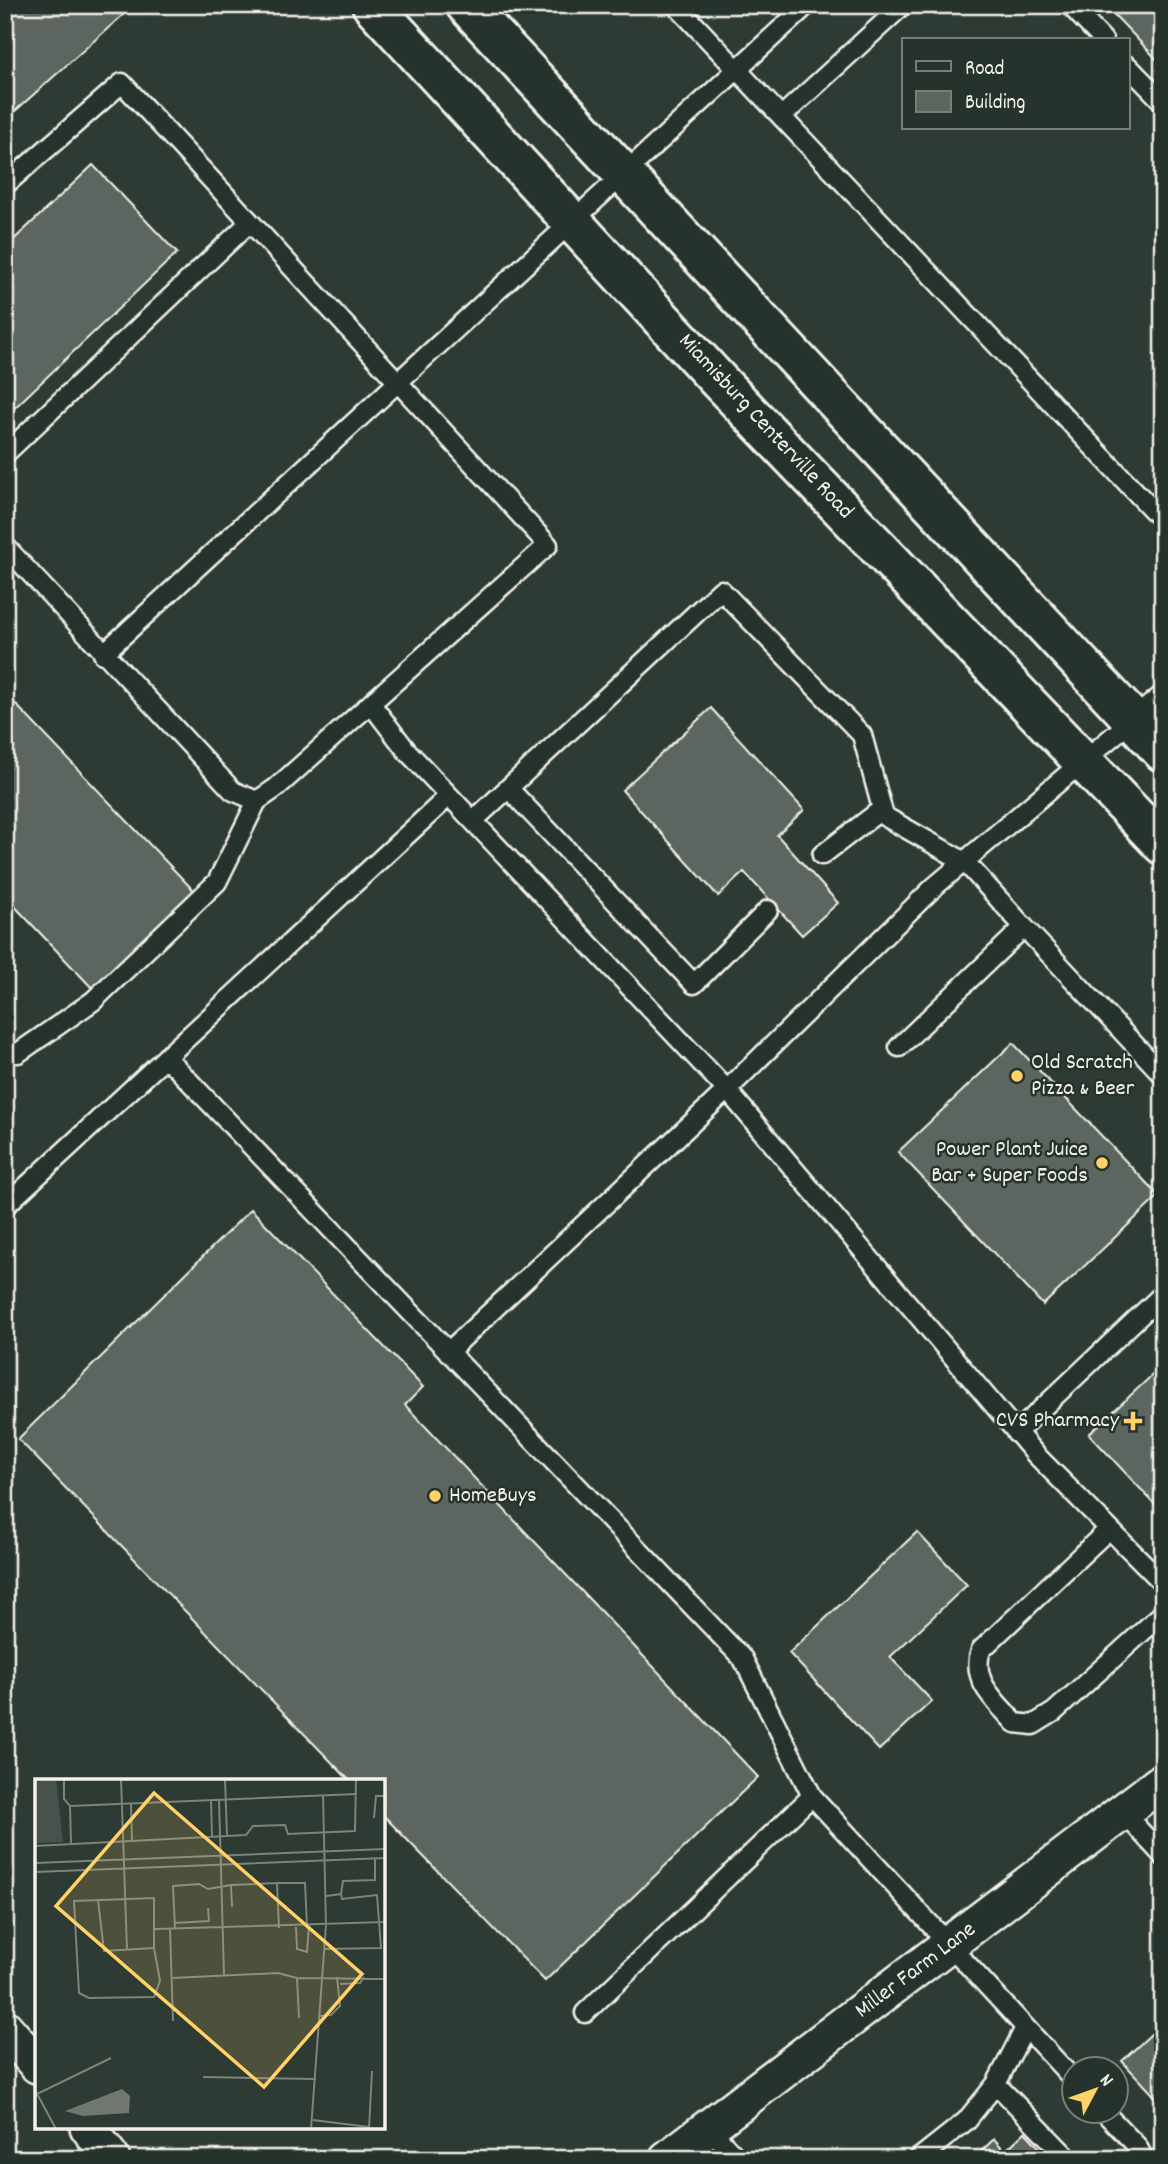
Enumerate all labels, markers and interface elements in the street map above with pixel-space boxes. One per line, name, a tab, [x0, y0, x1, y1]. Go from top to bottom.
legend	[902, 38, 1130, 130]
text: Road	[965, 55, 1004, 85]
text: Building	[965, 89, 1025, 119]
street label: Miamisburg Centerville Road	[670, 326, 860, 528]
place label: Old Scratch Pizza & Beer	[1031, 1047, 1135, 1106]
marker: Old Scratch Pizza & Beer	[1009, 1068, 1025, 1084]
place label: Power Plant Juice Bar + Super Foods	[931, 1134, 1088, 1193]
marker: Power Plant Juice Bar + Super Foods	[1094, 1155, 1110, 1171]
place label: CVS Pharmacy	[996, 1405, 1120, 1438]
marker: CVS Pharmacy	[1125, 1413, 1141, 1429]
place label: HomeBuys	[449, 1480, 537, 1513]
marker: HomeBuys	[427, 1488, 443, 1504]
inset map	[35, 1779, 385, 2129]
street label: Miller Farm Lane	[849, 1914, 983, 2028]
north arrow	[1060, 2056, 1130, 2126]
text: N	[1092, 2069, 1118, 2094]

